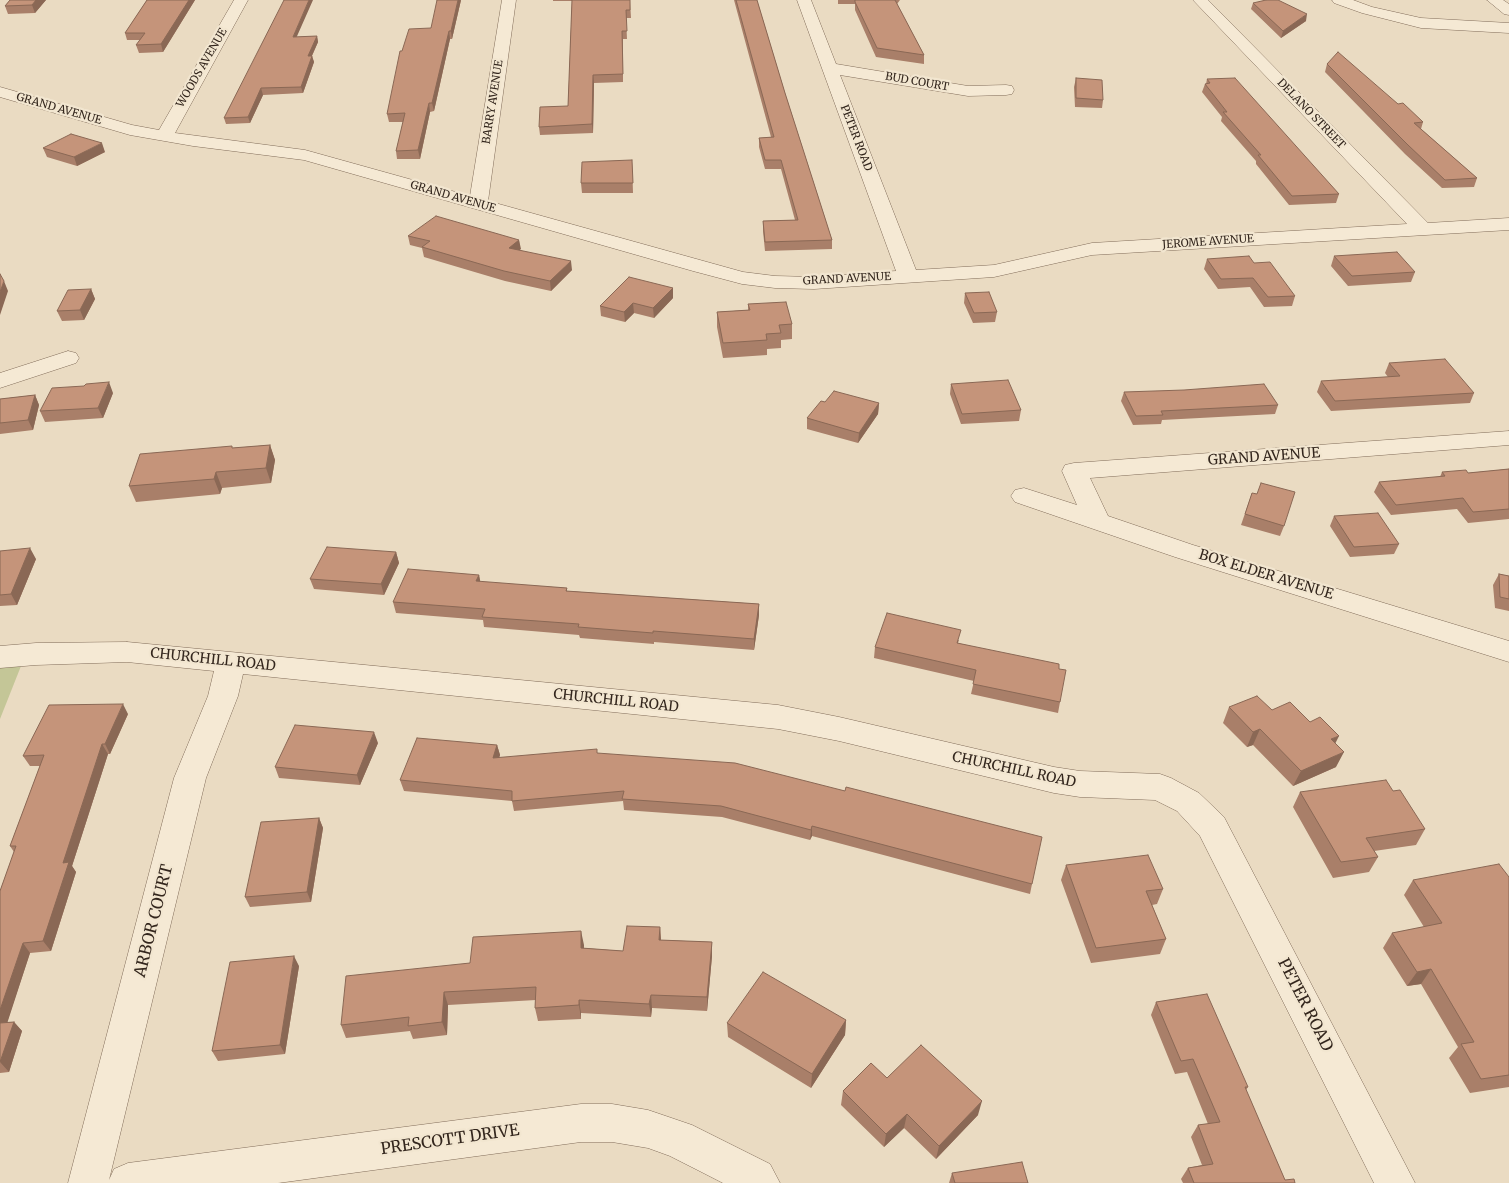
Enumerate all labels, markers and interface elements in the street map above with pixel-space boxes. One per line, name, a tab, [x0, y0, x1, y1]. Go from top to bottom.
street label: WOODS AVENUE	[174, 26, 230, 110]
street label: BARRY AVENUE	[480, 59, 506, 145]
street label: BUD COURT	[884, 70, 950, 94]
street label: DELANO STREET	[1274, 76, 1348, 152]
street label: GRAND AVENUE	[15, 90, 103, 128]
street label: PETER ROAD	[837, 103, 875, 173]
street label: GRAND AVENUE	[409, 178, 497, 216]
street label: JEROME AVENUE	[1162, 232, 1254, 252]
street label: GRAND AVENUE	[803, 270, 891, 288]
street label: GRAND AVENUE	[1207, 445, 1321, 469]
street label: BOX ELDER AVENUE	[1197, 547, 1335, 603]
street label: CHURCHILL ROAD	[149, 645, 277, 675]
street label: CHURCHILL ROAD	[552, 686, 680, 716]
street label: CHURCHILL ROAD	[951, 749, 1077, 791]
street label: ARBOR COURT	[131, 863, 177, 979]
street label: PETER ROAD	[1273, 955, 1337, 1055]
street label: PRESCOTT DRIVE	[379, 1121, 521, 1159]

